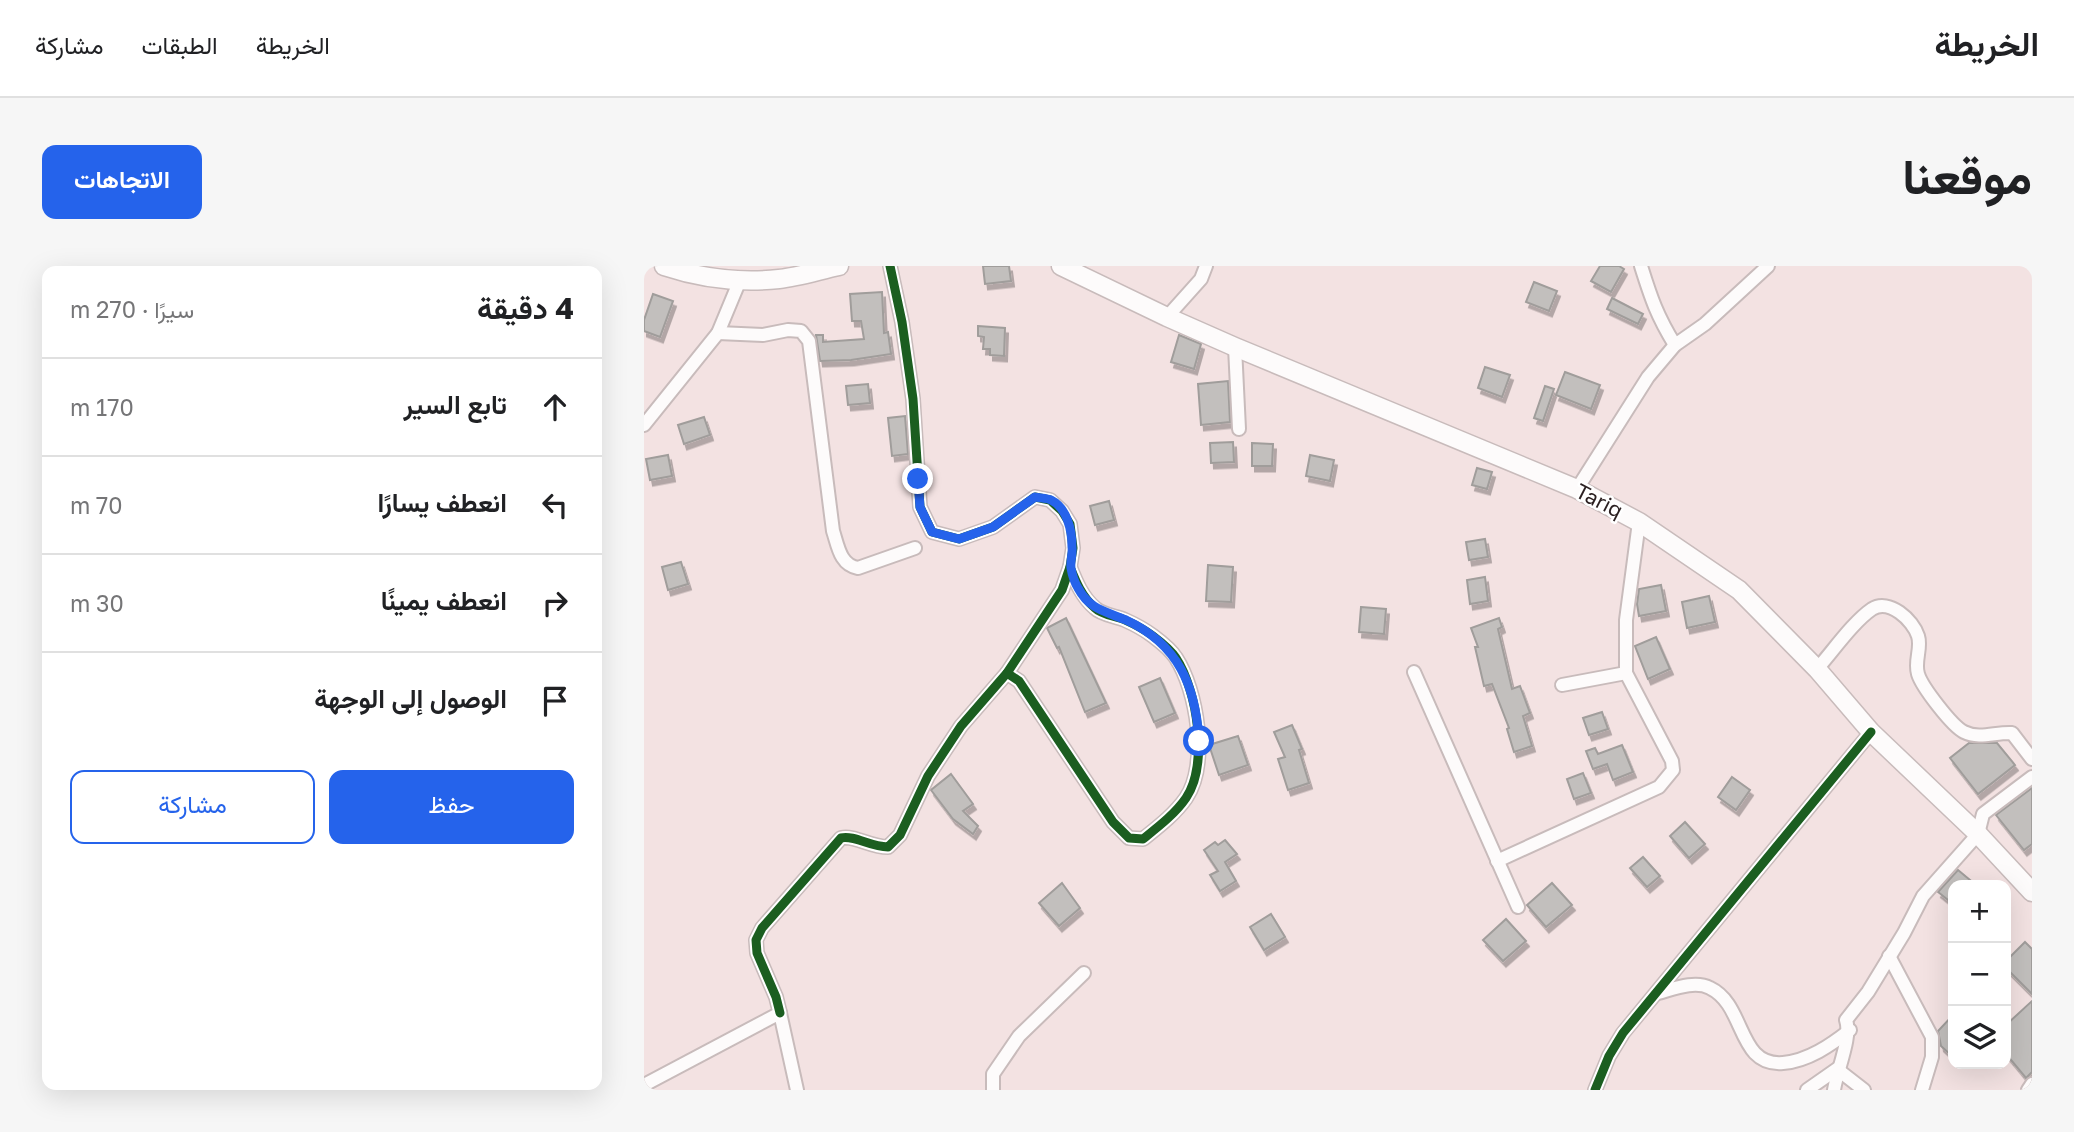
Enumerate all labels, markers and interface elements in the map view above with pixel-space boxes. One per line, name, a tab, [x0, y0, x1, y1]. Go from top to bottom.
text: الخريطة	[1935, 24, 2039, 63]
text: مشاركة	[35, 30, 103, 59]
text: الطبقات	[141, 30, 218, 59]
text: الخريطة	[256, 30, 330, 59]
button: الاتجاهات	[42, 145, 202, 219]
text: موقعنا	[1902, 146, 2032, 205]
text: 4 دقيقة	[477, 290, 574, 326]
text: سيرًا · 270 m	[70, 295, 194, 323]
icon: ahead	[536, 388, 574, 426]
text: تابع السير	[404, 389, 507, 420]
text: 170 m	[70, 393, 134, 421]
route end	[902, 463, 933, 494]
street label: Tariq	[1571, 477, 1628, 523]
icon: left	[536, 486, 574, 524]
text: انعطف يسارًا	[377, 487, 507, 518]
text: 70 m	[70, 491, 123, 519]
icon: right	[536, 584, 574, 622]
text: انعطف يمينًا	[381, 585, 507, 616]
text: 30 m	[70, 589, 124, 617]
icon: arrive	[536, 682, 574, 720]
text: الوصول إلى الوجهة	[314, 683, 507, 714]
route start	[1183, 725, 1214, 756]
button: مشاركة	[70, 770, 315, 844]
button: حفظ	[329, 770, 574, 844]
map controls	[1948, 880, 2011, 1069]
button: +	[1948, 880, 2011, 943]
button: −	[1948, 943, 2011, 1006]
button: layers	[1948, 1006, 2011, 1069]

